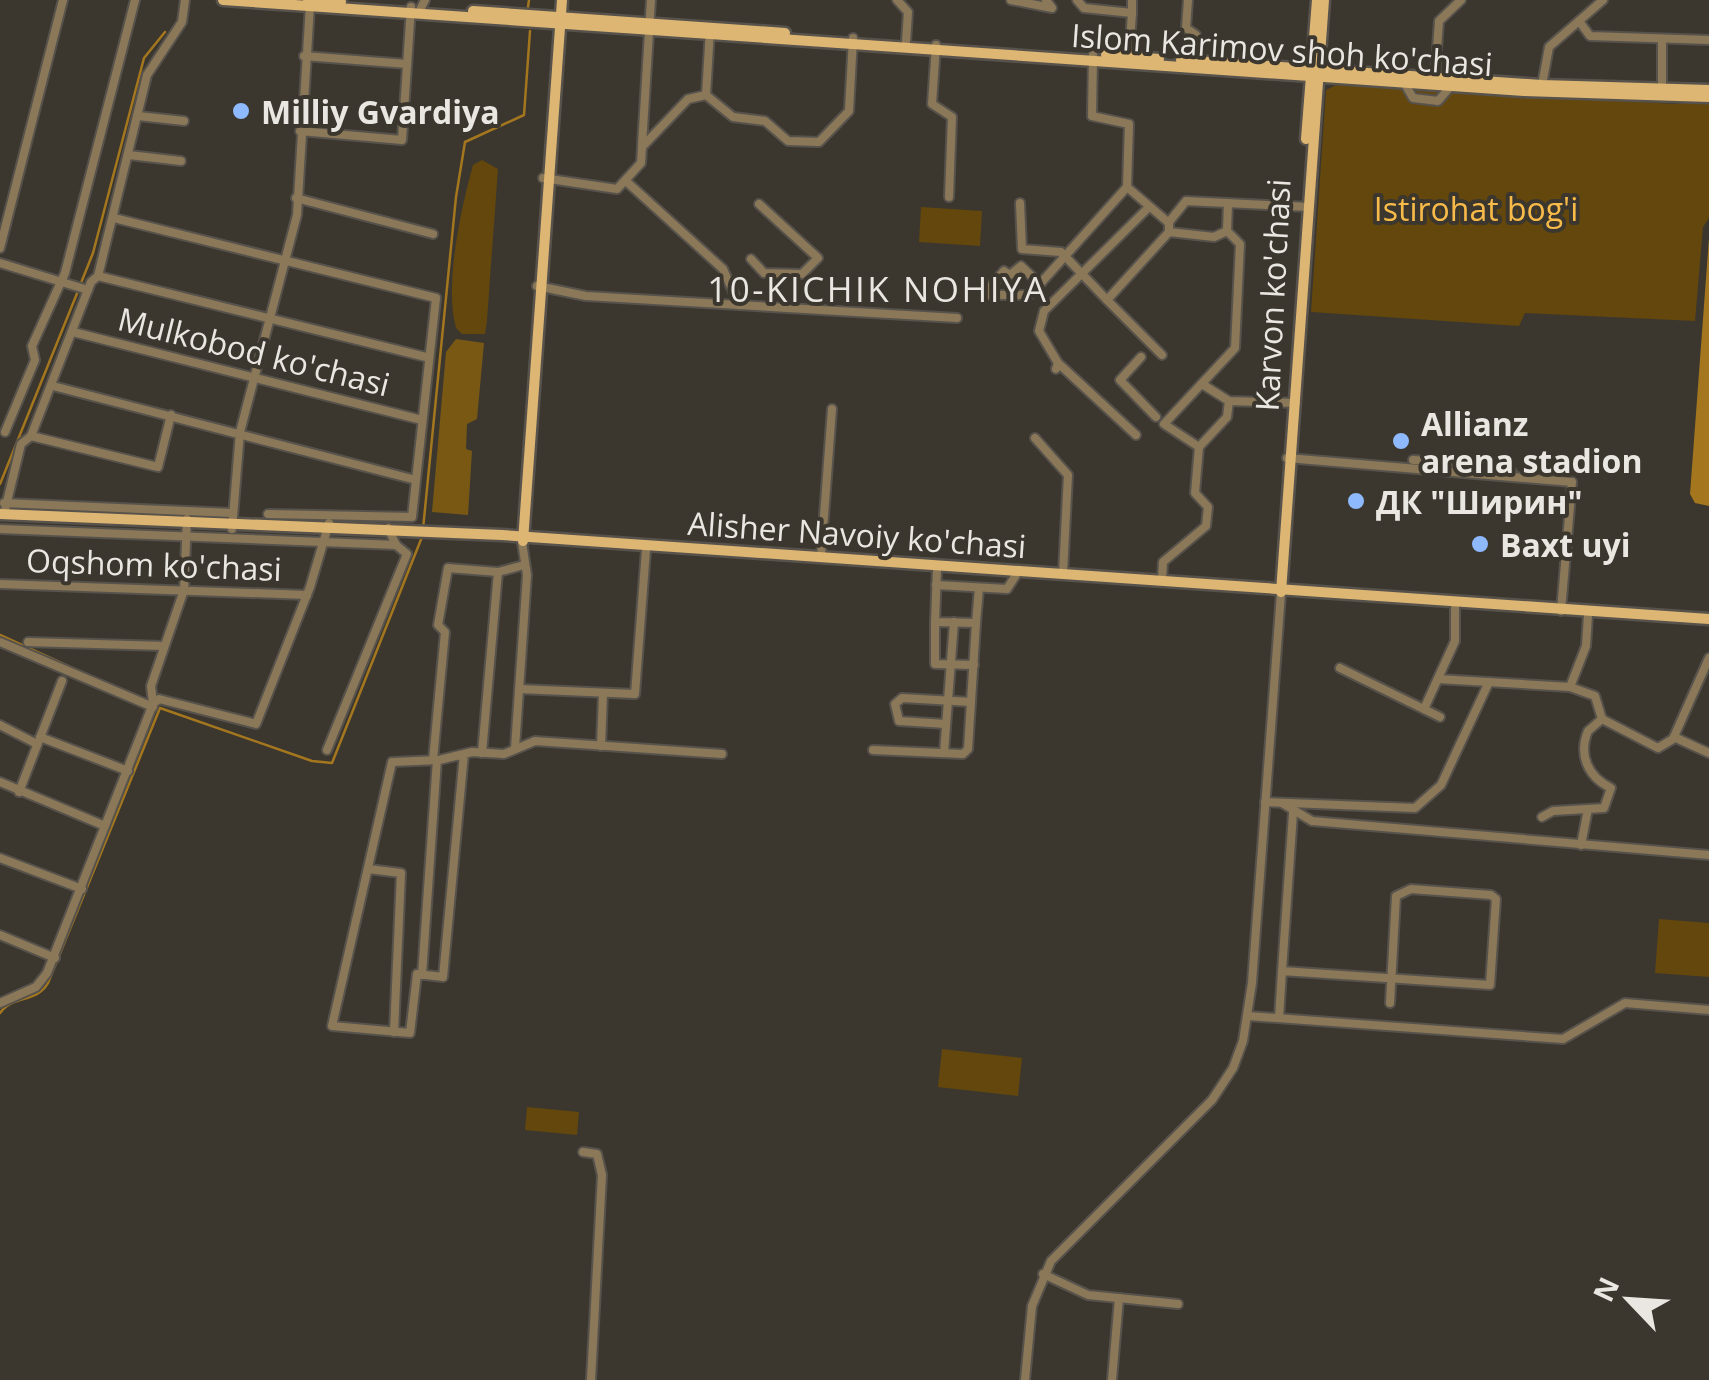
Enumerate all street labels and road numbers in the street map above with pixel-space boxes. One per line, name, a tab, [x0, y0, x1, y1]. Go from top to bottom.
street label: Islom Karimov shoh ko'chasi	[1070, 13, 1494, 85]
street label: Karvon ko'chasi	[1244, 178, 1300, 412]
street label: Mulkobod ko'chasi	[114, 296, 394, 406]
street label: Alisher Navoiy ko'chasi	[686, 501, 1028, 567]
street label: Oqshom ko'chasi	[25, 538, 283, 590]

